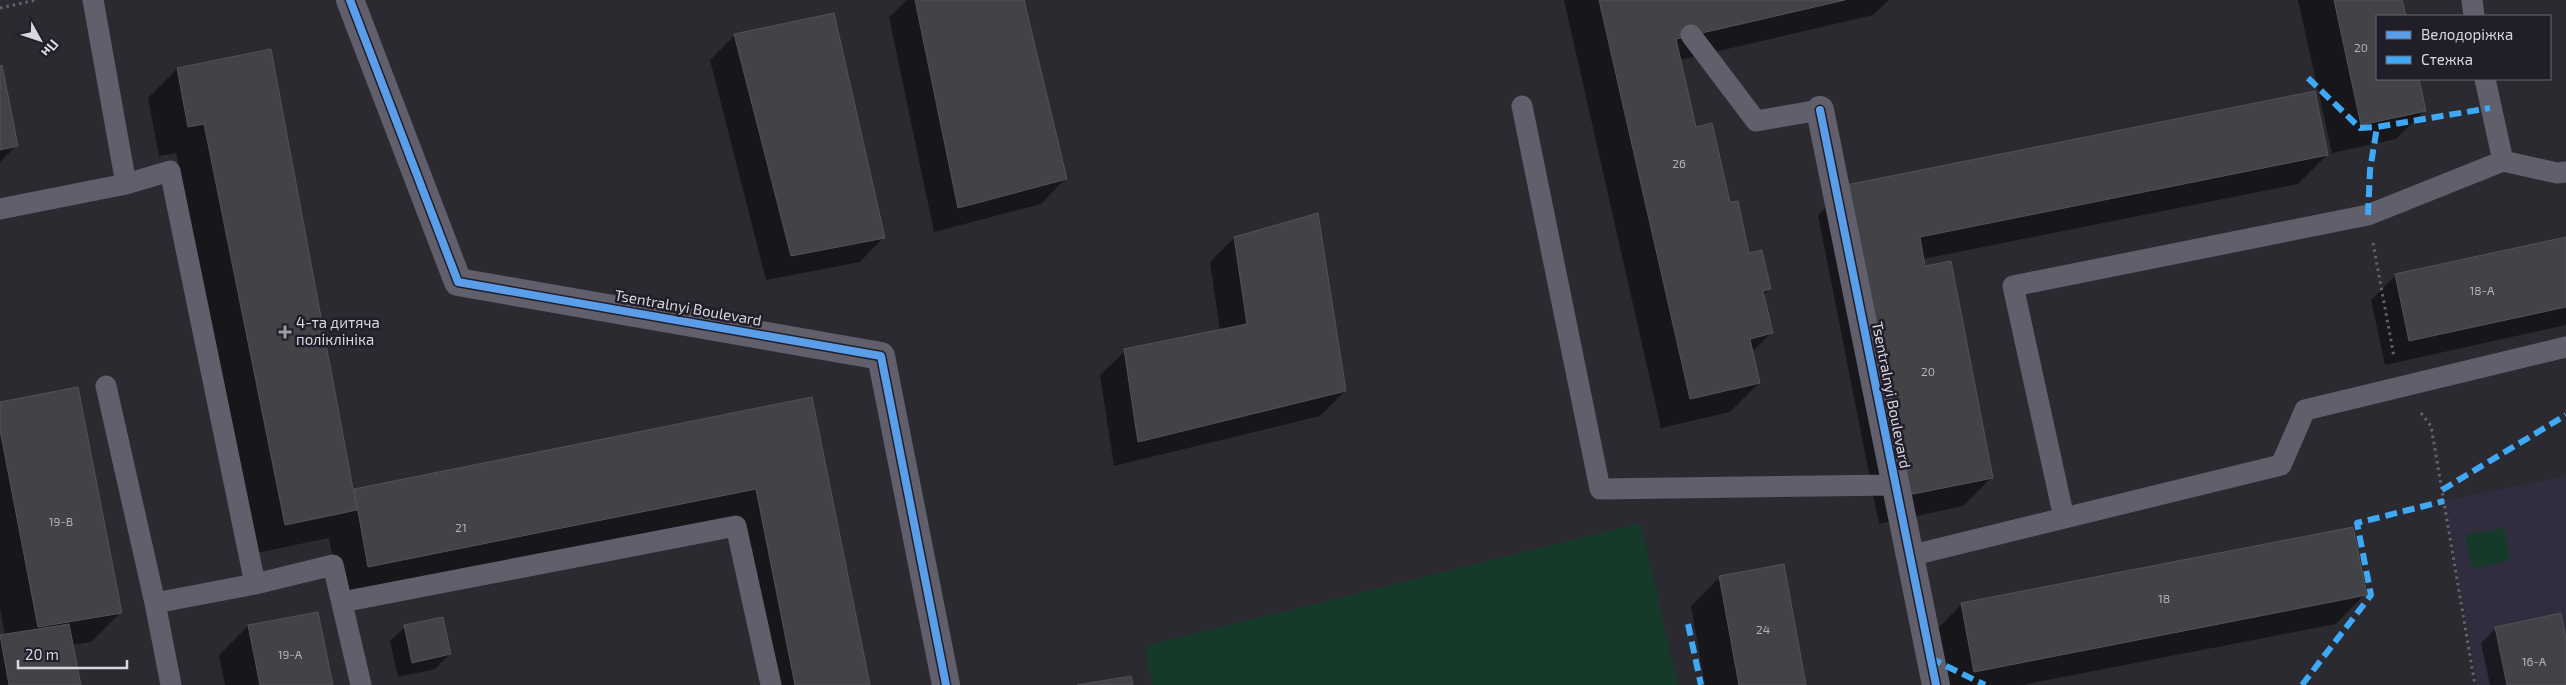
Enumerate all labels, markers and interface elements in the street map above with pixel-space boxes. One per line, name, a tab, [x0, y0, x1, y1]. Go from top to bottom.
north arrow	[15, 15, 65, 65]
legend	[2376, 15, 2551, 80]
text: Велодоріжка	[2421, 25, 2513, 43]
text: Пн	[38, 36, 63, 61]
house number: 20	[2354, 40, 2368, 54]
text: Стежка	[2421, 50, 2473, 68]
house number: 26	[1672, 156, 1686, 170]
house number: 18-А	[2470, 283, 2495, 297]
street label: Tsentralnyi Boulevard	[613, 285, 763, 329]
place label: 4-та дитяча поліклініка	[296, 313, 380, 348]
street label: Tsentralnyi Boulevard	[1869, 320, 1915, 470]
marker: 4-та дитяча поліклініка	[278, 325, 292, 339]
house number: 20	[1921, 364, 1935, 378]
house number: 19-В	[49, 514, 73, 528]
house number: 21	[455, 520, 467, 534]
house number: 18	[2158, 591, 2170, 605]
house number: 24	[1756, 622, 1770, 636]
scale bar	[18, 638, 126, 670]
text: 20 m	[25, 645, 59, 663]
house number: 19-А	[278, 647, 303, 661]
house number: 16-А	[2522, 654, 2547, 668]

